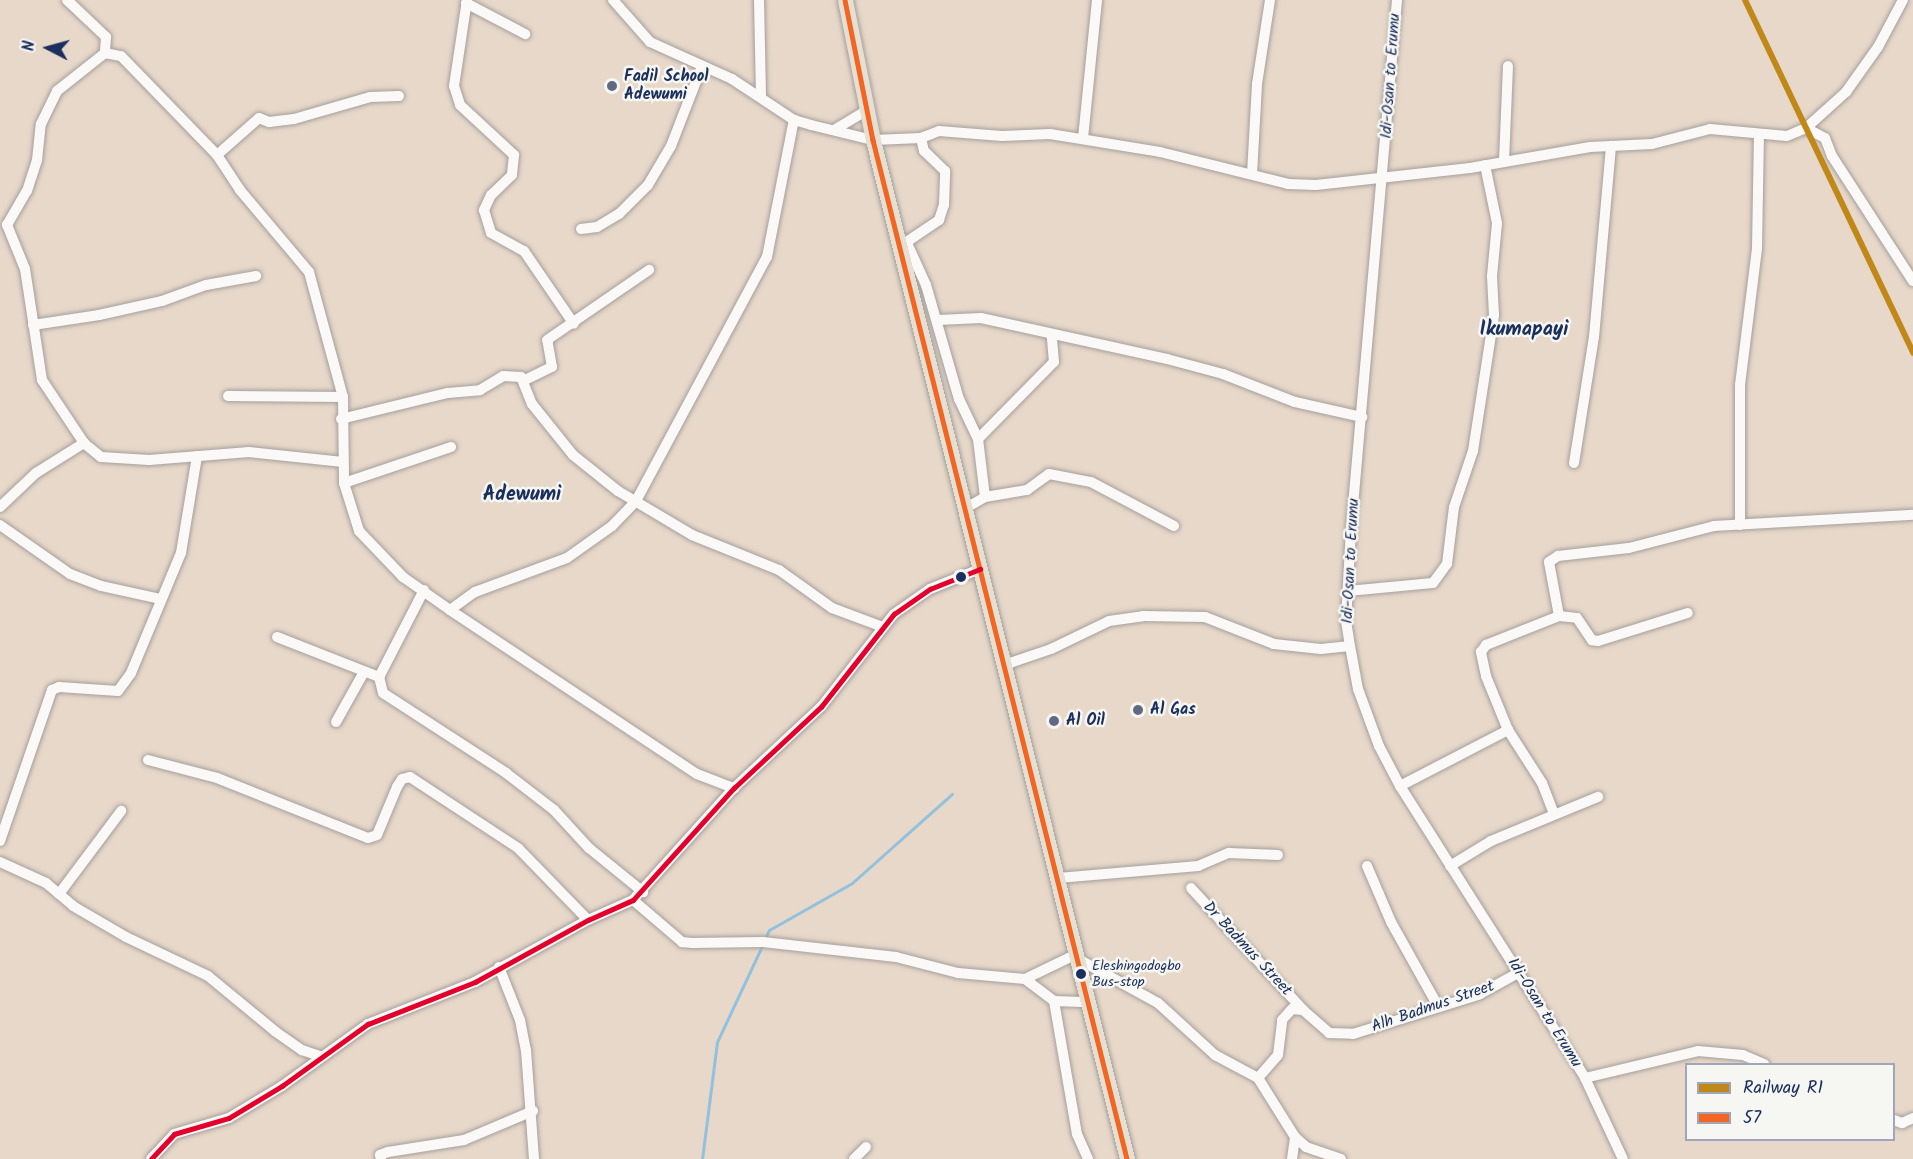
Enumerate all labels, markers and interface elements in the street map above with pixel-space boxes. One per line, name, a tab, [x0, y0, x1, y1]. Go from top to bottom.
street label: Idi-Osan to Erumu	[1377, 13, 1405, 139]
north arrow	[18, 18, 78, 78]
text: N	[17, 40, 43, 52]
place label: Fadil School Adewumi	[624, 67, 709, 105]
marker: Fadil School Adewumi	[605, 79, 619, 93]
district label: Ikumapayi	[1480, 318, 1568, 342]
district label: Adewumi	[483, 483, 561, 507]
street label: Idi-Osan to Erumu	[1338, 498, 1364, 624]
unlabelled marker	[955, 571, 967, 583]
place label: Al Gas	[1150, 700, 1196, 720]
marker: Al Gas	[1131, 703, 1145, 717]
place label: Al Oil	[1066, 711, 1105, 731]
marker: Al Oil	[1047, 714, 1061, 728]
street label: Dr Badmus Street	[1198, 898, 1296, 1000]
street label: Idi-Osan to Erumu	[1503, 955, 1585, 1071]
place label: Eleshingodogbo Bus-stop	[1092, 958, 1181, 990]
marker: Eleshingodogbo Bus-stop	[1075, 968, 1087, 980]
street label: Alh Badmus Street	[1369, 977, 1497, 1037]
legend	[1685, 1063, 1895, 1141]
text: Railway R1	[1743, 1074, 1823, 1103]
text: 57	[1743, 1104, 1761, 1133]

